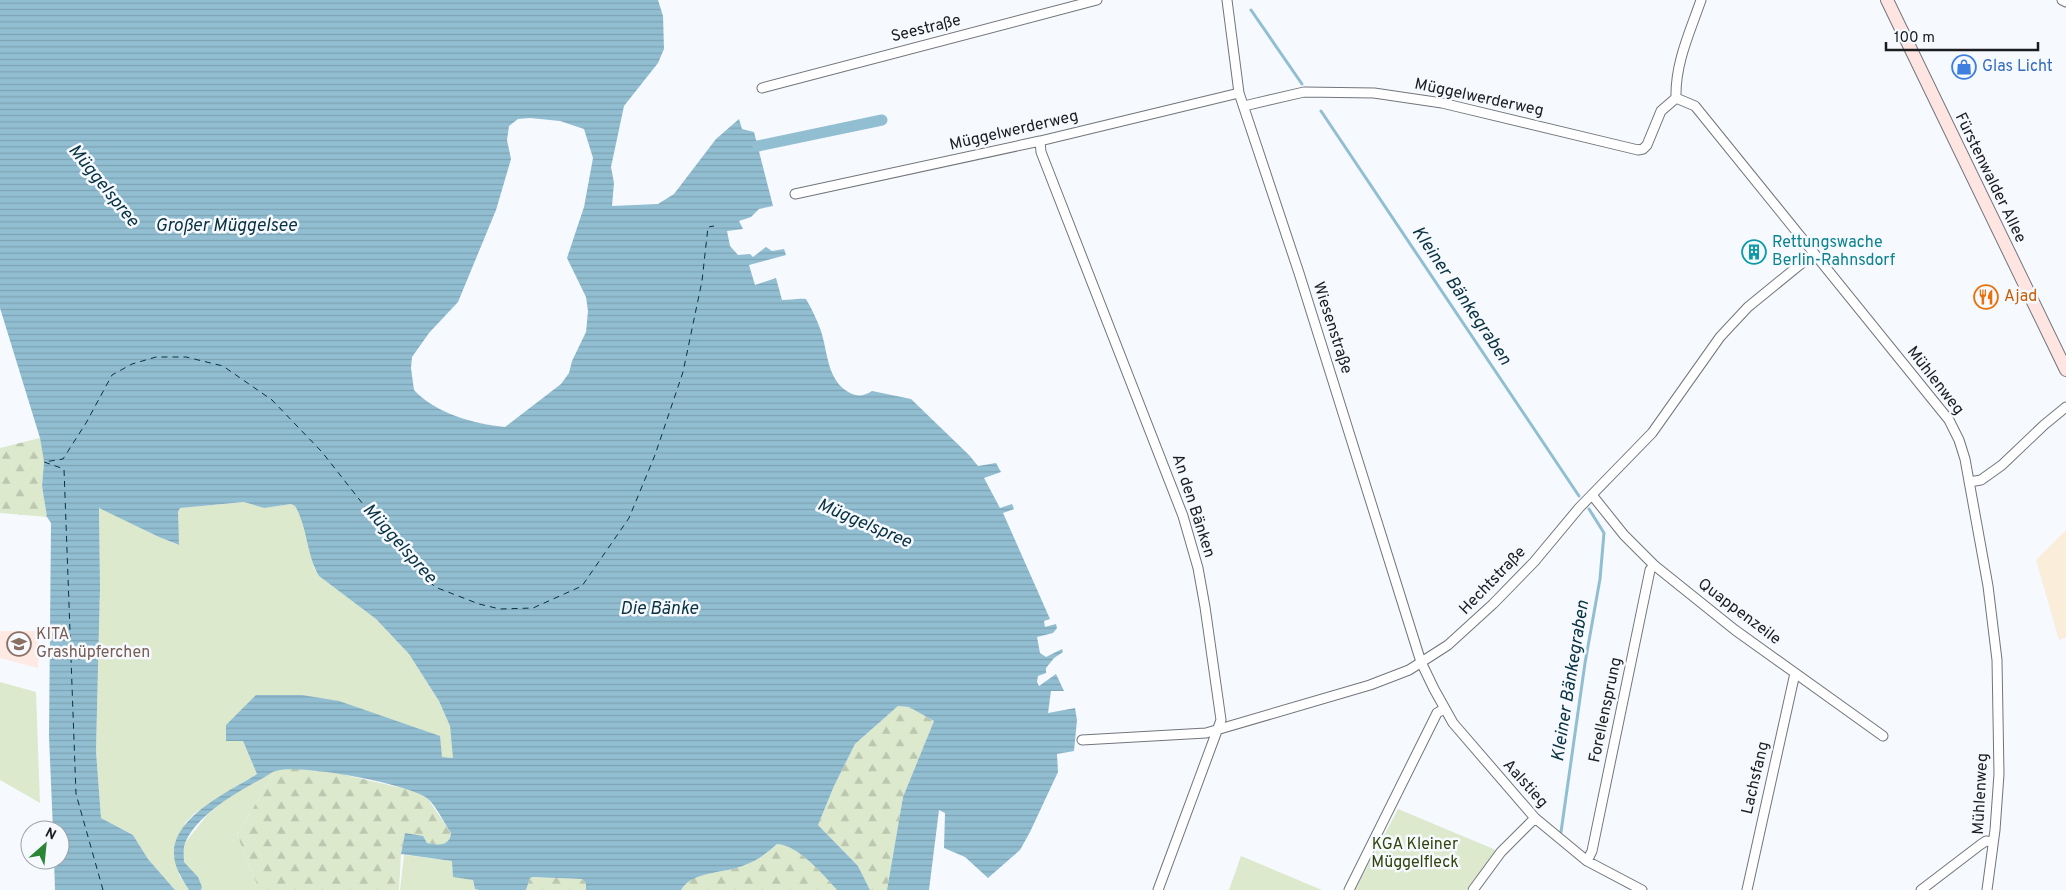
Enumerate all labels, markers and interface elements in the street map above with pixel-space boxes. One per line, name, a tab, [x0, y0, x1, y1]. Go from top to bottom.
street label: Seestraße	[889, 11, 963, 47]
scale bar	[1886, 20, 2038, 52]
text: 100 m	[1894, 29, 1935, 48]
shop icon: Glas Licht	[1951, 54, 1977, 80]
place label: Glas Licht	[1982, 57, 2053, 77]
street label: Müggelwerderweg	[1413, 75, 1545, 121]
street label: Müggelwerderweg	[948, 106, 1080, 156]
street label: Fürstenwalder Allee	[1950, 110, 2030, 246]
water label: Müggelspree	[63, 140, 144, 233]
water label: Großer Müggelsee	[155, 215, 298, 238]
water label: Kleiner Bänkegraben	[1406, 222, 1516, 370]
place label: Rettungswache Berlin-Rahnsdorf	[1772, 233, 1896, 271]
building icon: Rettungswache Berlin-Rahnsdorf	[1741, 239, 1767, 265]
street label: Wiesenstraße	[1308, 279, 1356, 377]
restaurant icon: Ajad	[1973, 284, 1999, 310]
place label: Ajad	[2004, 287, 2037, 307]
street label: Mühlenweg	[1902, 343, 1968, 419]
street label: An den Bänken	[1167, 452, 1219, 560]
water label: Müggelspree	[813, 494, 915, 554]
water label: Müggelspree	[357, 499, 442, 589]
street label: Hechtstraße	[1455, 543, 1531, 619]
street label: Quappenzeile	[1694, 574, 1784, 650]
water label: Die Bänke	[620, 598, 699, 621]
water label: Kleiner Bänkegraben	[1547, 599, 1595, 763]
place label: KITA Grashüpferchen	[36, 625, 150, 663]
school or university icon: KITA Grashüpferchen	[6, 631, 32, 657]
street label: Forellensprung	[1585, 656, 1627, 764]
street label: Lachsfang	[1738, 740, 1774, 816]
street label: Mühlenweg	[1969, 753, 1993, 835]
street label: Aalstieg	[1498, 756, 1552, 812]
north arrow	[20, 820, 70, 870]
text: N	[42, 825, 59, 845]
park label: KGA Kleiner Müggelfleck	[1371, 835, 1459, 873]

